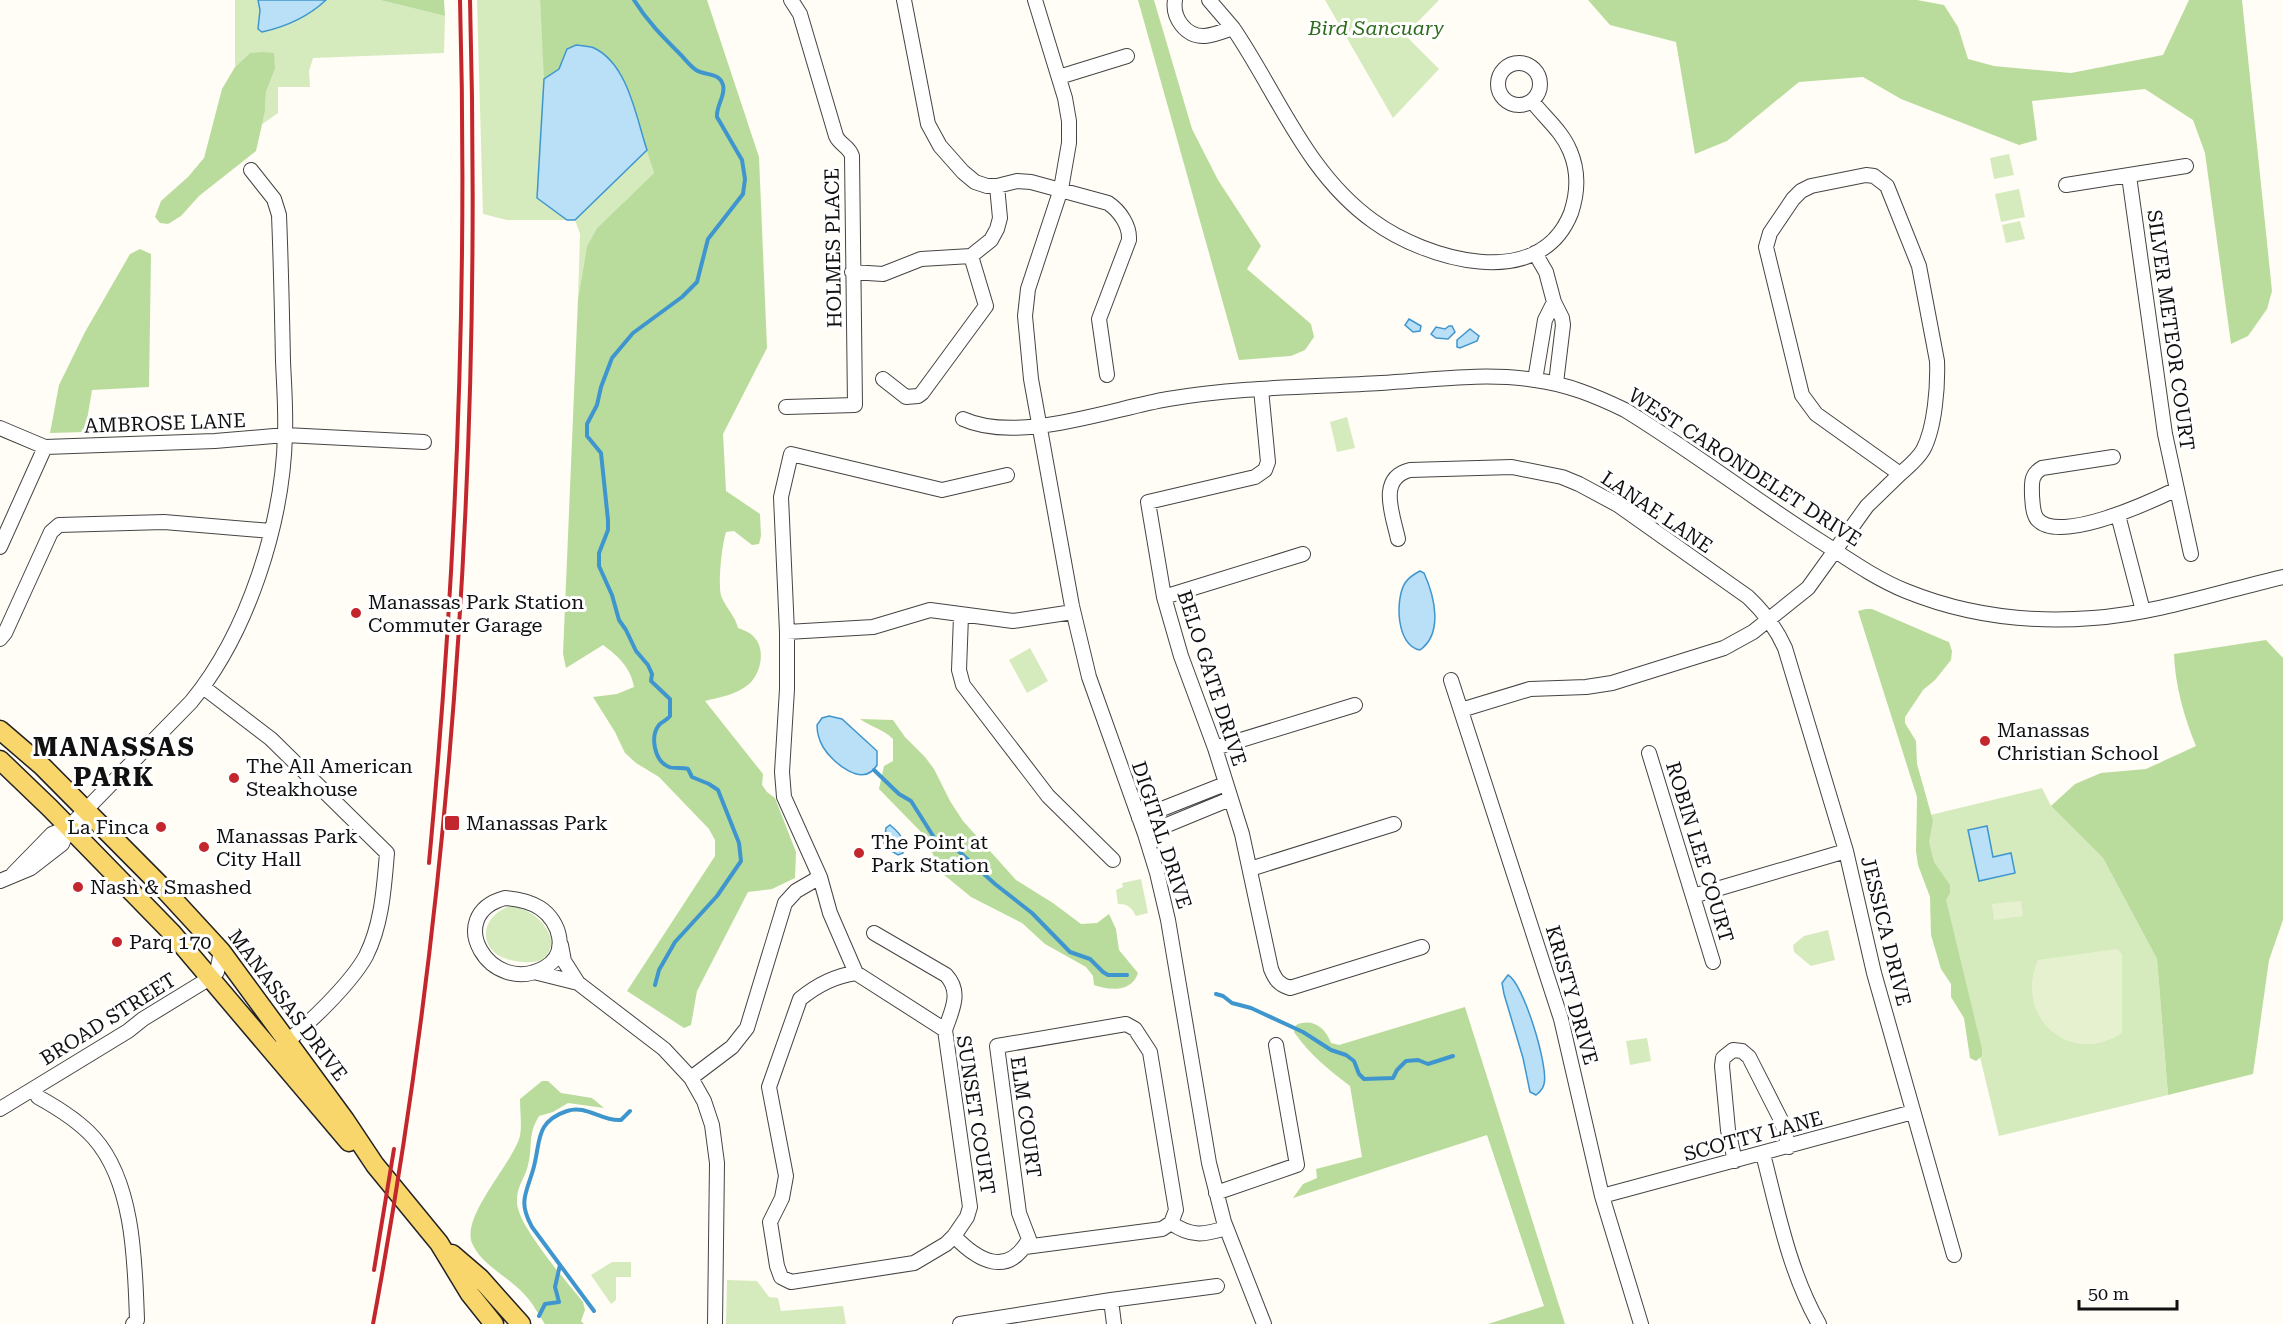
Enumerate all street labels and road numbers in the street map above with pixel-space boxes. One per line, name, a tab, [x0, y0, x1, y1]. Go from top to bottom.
street label: HOLMES PLACE	[820, 168, 846, 328]
street label: SILVER METEOR COURT	[2142, 208, 2200, 452]
street label: WEST CARONDELET DRIVE	[1624, 383, 1866, 551]
street label: AMBROSE LANE	[84, 408, 246, 438]
street label: LANAE LANE	[1597, 466, 1717, 558]
street label: BELO GATE DRIVE	[1172, 587, 1252, 769]
street label: DIGITAL DRIVE	[1127, 758, 1197, 912]
street label: ROBIN LEE COURT	[1661, 759, 1739, 945]
street label: JESSICA DRIVE	[1856, 854, 1916, 1008]
street label: KRISTY DRIVE	[1541, 922, 1603, 1068]
street label: MANASSAS DRIVE	[223, 925, 353, 1085]
street label: BROAD STREET	[36, 968, 180, 1070]
street label: SUNSET COURT	[952, 1034, 1000, 1196]
street label: ELM COURT	[1006, 1055, 1046, 1179]
street label: SCOTTY LANE	[1681, 1106, 1825, 1166]

